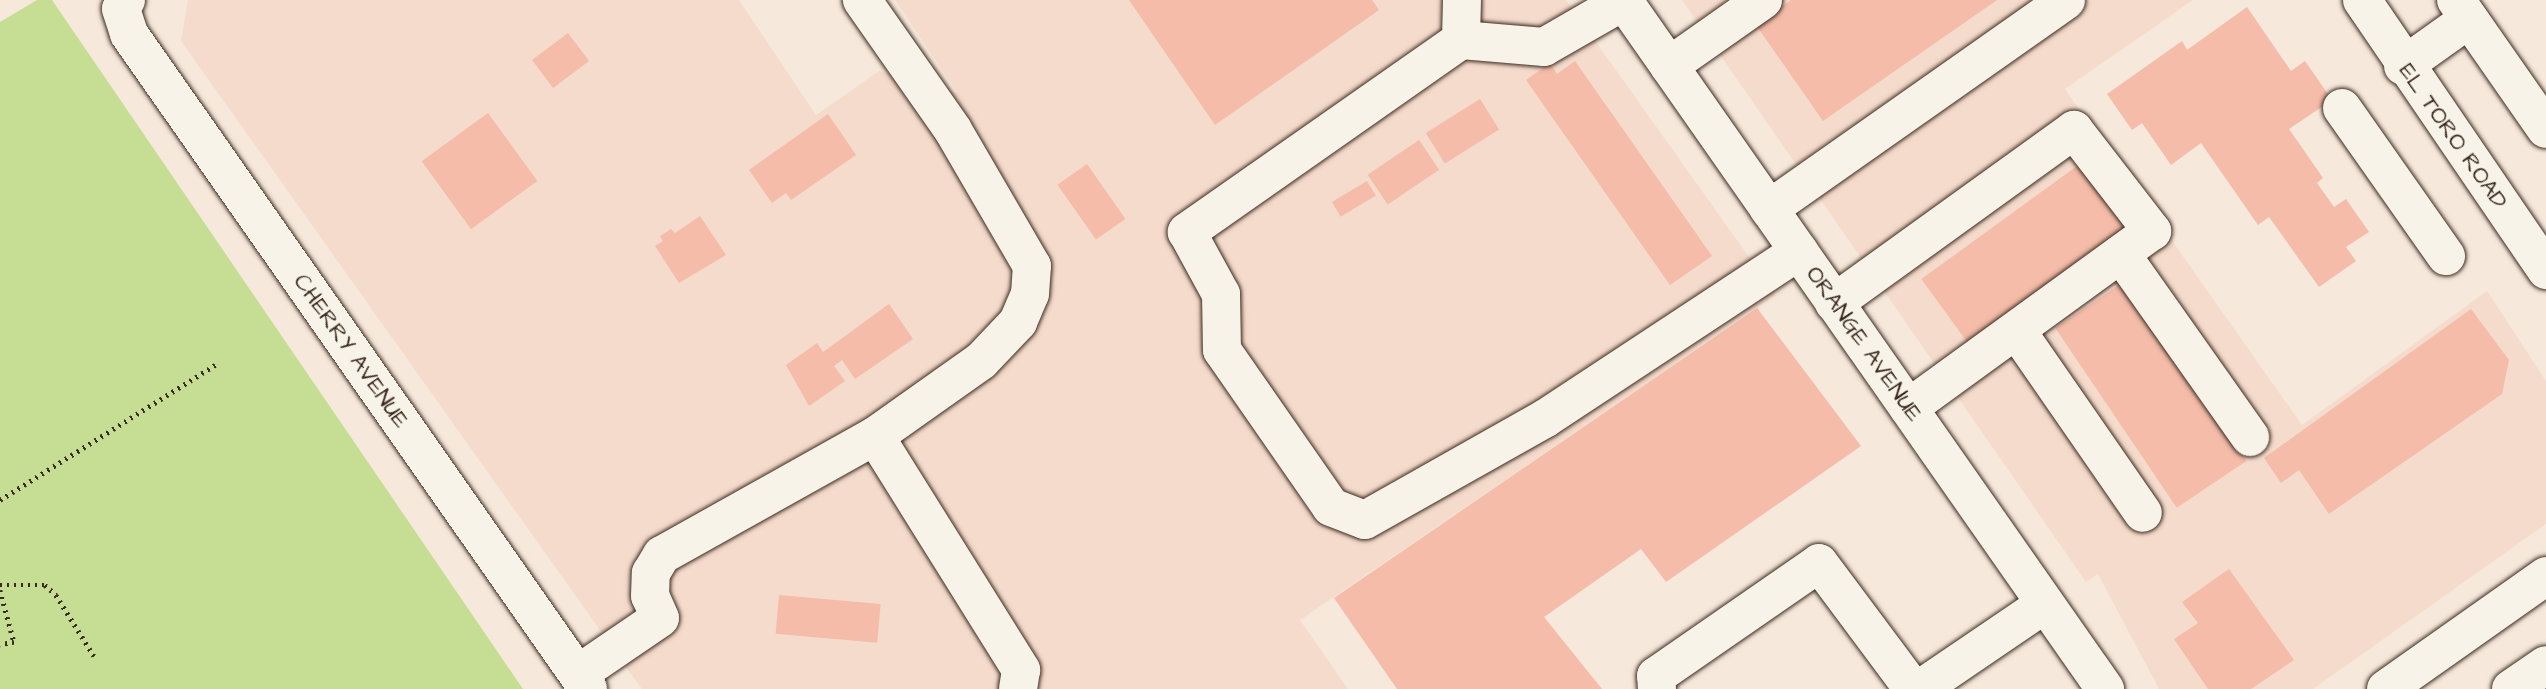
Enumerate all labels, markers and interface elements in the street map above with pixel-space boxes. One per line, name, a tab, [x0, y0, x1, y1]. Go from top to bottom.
street label: EL TORO ROAD	[2393, 58, 2513, 214]
street label: ORANGE AVENUE	[1800, 261, 1928, 427]
street label: CHERRY AVENUE	[288, 269, 414, 433]

